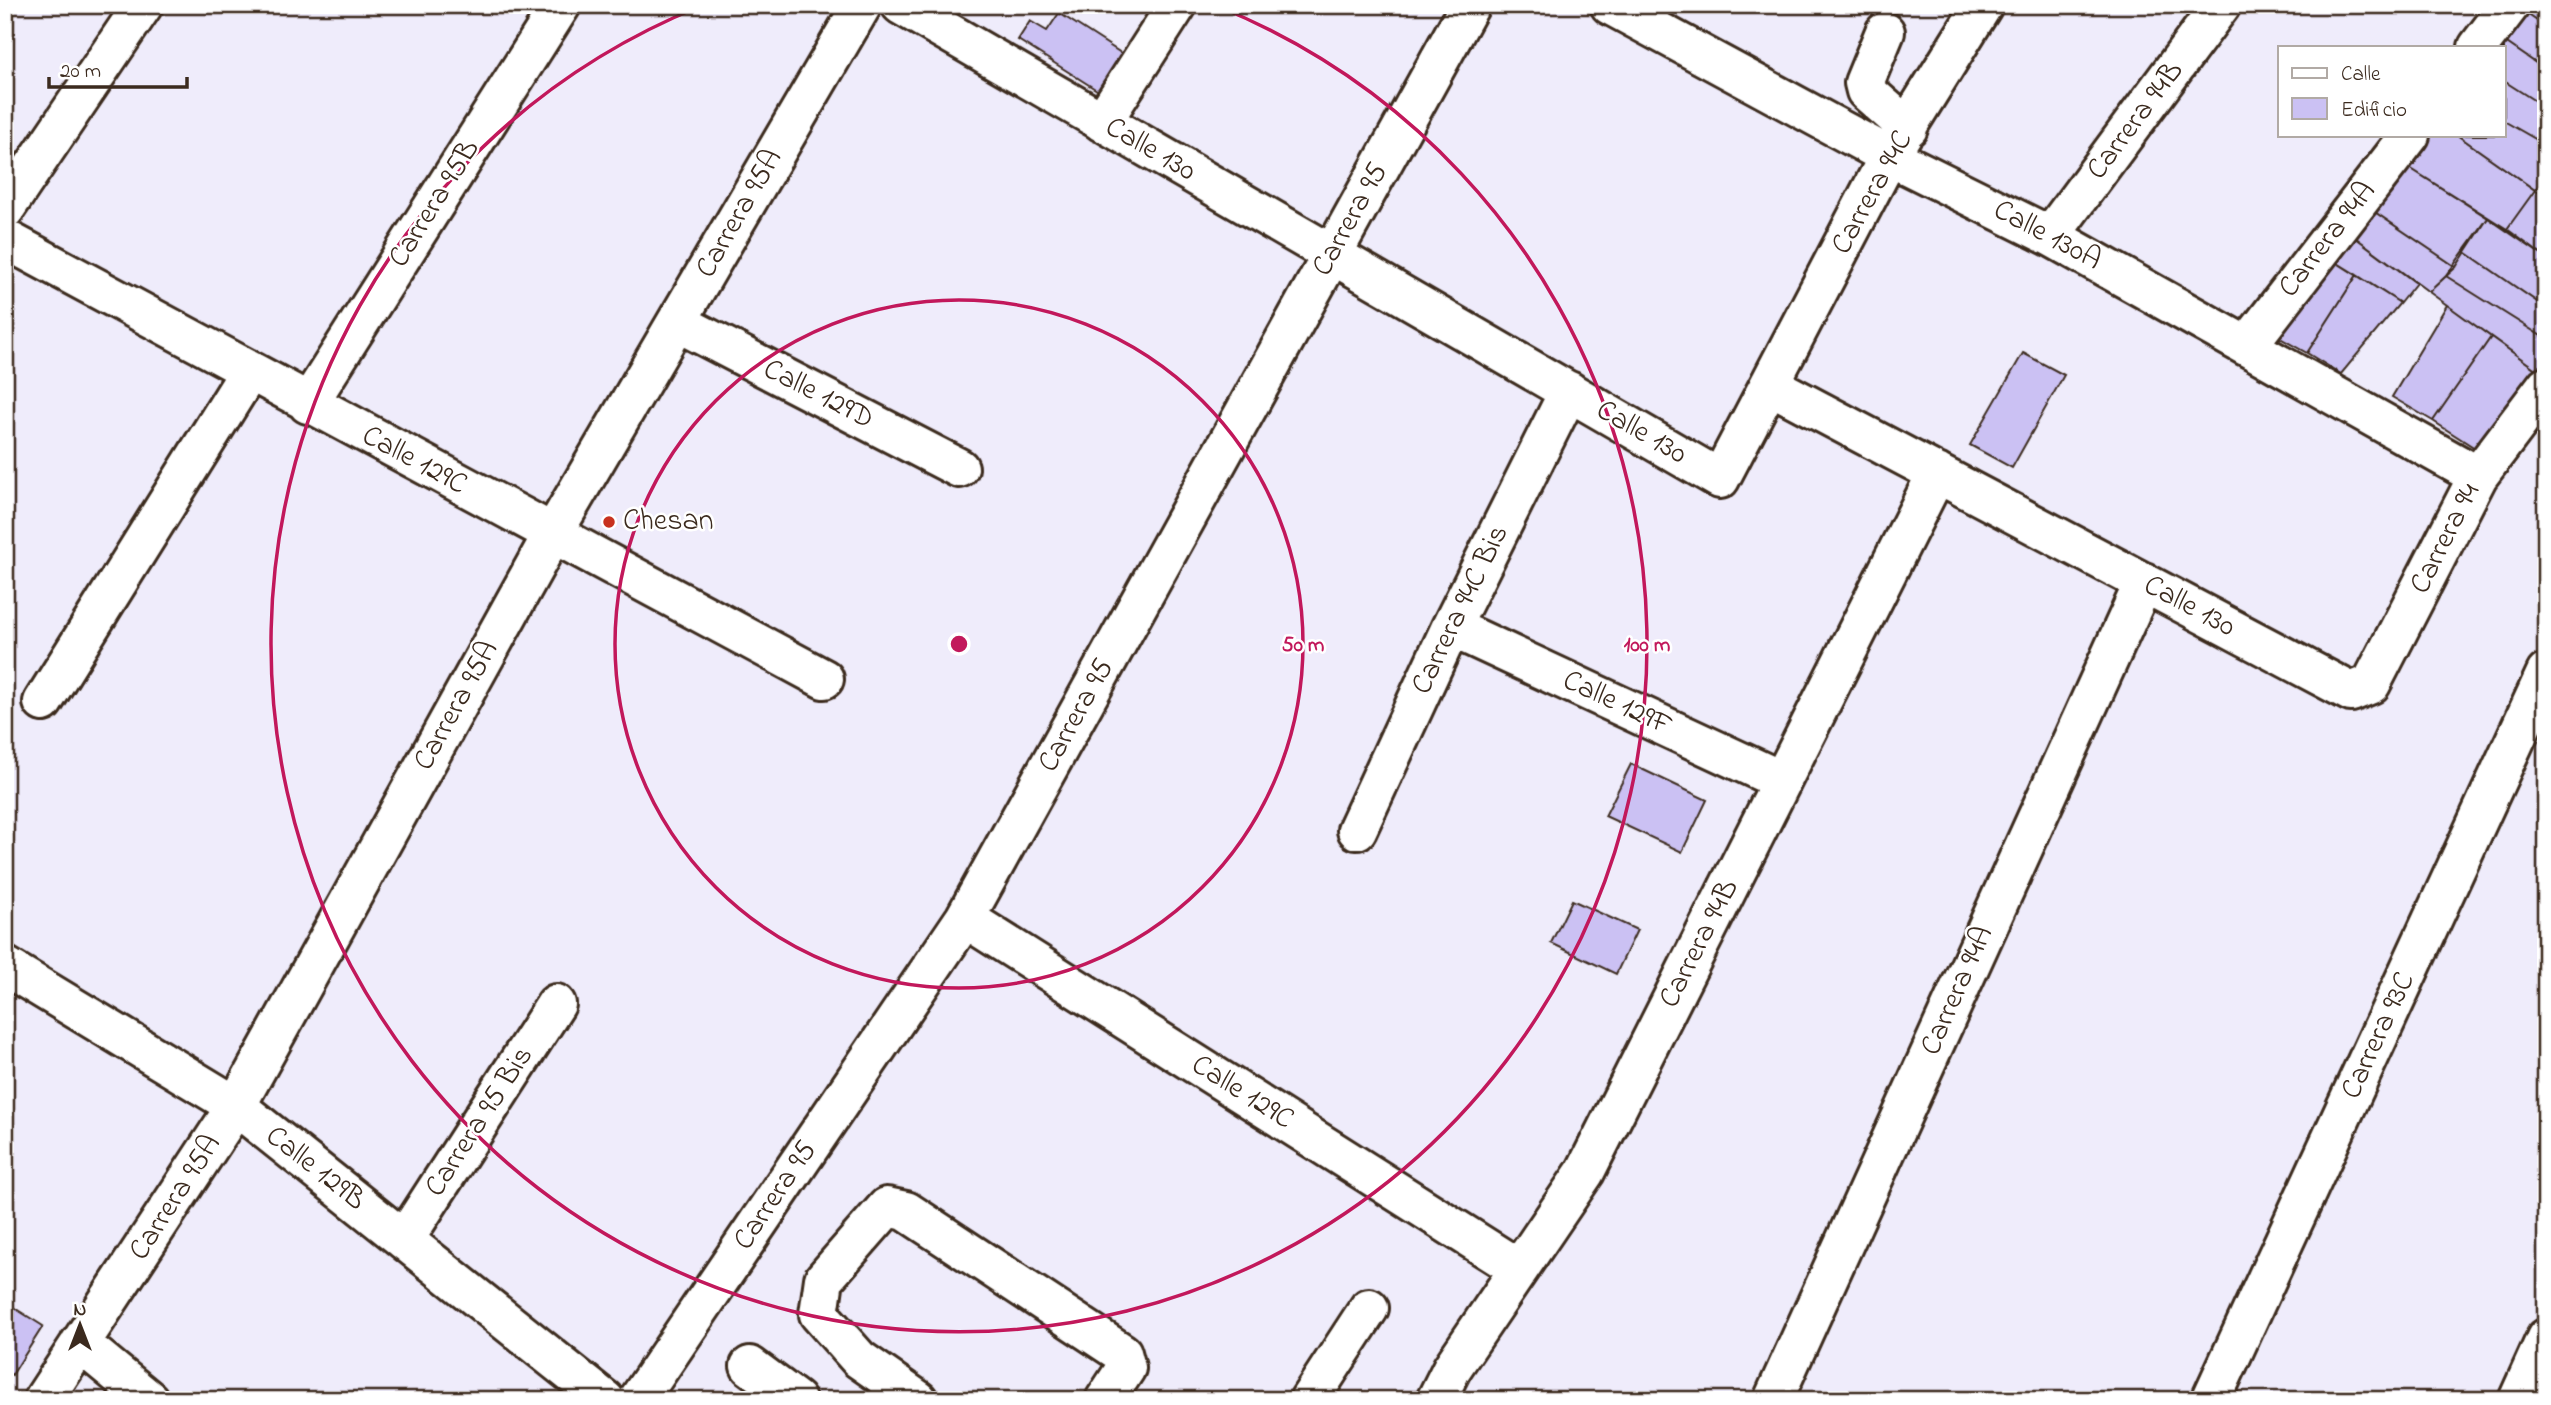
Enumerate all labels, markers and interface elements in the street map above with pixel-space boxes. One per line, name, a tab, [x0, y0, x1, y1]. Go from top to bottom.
scale bar	[49, 46, 187, 90]
legend	[2278, 46, 2506, 136]
street label: Carrera 94B	[2077, 52, 2195, 190]
text: 20 m	[60, 57, 101, 87]
text: Calle	[2341, 60, 2381, 90]
text: Edificio	[2341, 96, 2407, 126]
street label: Calle 130	[1096, 106, 1204, 194]
street label: Carrera 94C	[1821, 123, 1925, 263]
street label: Carrera 95B	[378, 131, 492, 277]
street label: Carrera 95A	[685, 141, 795, 287]
street label: Carrera 95	[1302, 155, 1400, 285]
street label: Carrera 94A	[2268, 172, 2388, 308]
street label: Calle 130A	[1985, 189, 2109, 283]
street label: Calle 129D	[755, 348, 881, 442]
street label: Calle 130	[1587, 389, 1695, 477]
street label: Calle 129C	[354, 415, 474, 507]
street label: Carrera 94	[2399, 476, 2493, 602]
place label: Chesan	[623, 500, 713, 544]
marker: Chesan	[601, 514, 617, 530]
street label: Carrera 94C Bis	[1401, 518, 1521, 702]
street label: Calle 130	[2135, 564, 2243, 650]
text: 50 m	[1282, 631, 1324, 661]
text: 100 m	[1624, 631, 1670, 661]
centre of rings	[947, 632, 971, 656]
street label: Carrera 95A	[403, 633, 511, 779]
street label: Carrera 95	[1028, 651, 1126, 781]
street label: Calle 129F	[1555, 659, 1679, 749]
street label: Carrera 94B	[1649, 872, 1751, 1016]
street label: Carrera 94A	[1910, 919, 2006, 1063]
street label: Carrera 93C	[2330, 965, 2428, 1107]
street label: Carrera 95 Bis	[415, 1038, 545, 1206]
street label: Calle 129C	[1182, 1044, 1302, 1142]
street label: Calle 129B	[255, 1116, 375, 1222]
street label: Carrera 95A	[119, 1126, 233, 1270]
street label: Carrera 95	[723, 1132, 829, 1260]
north arrow	[46, 1290, 116, 1360]
text: N	[74, 1297, 87, 1324]

